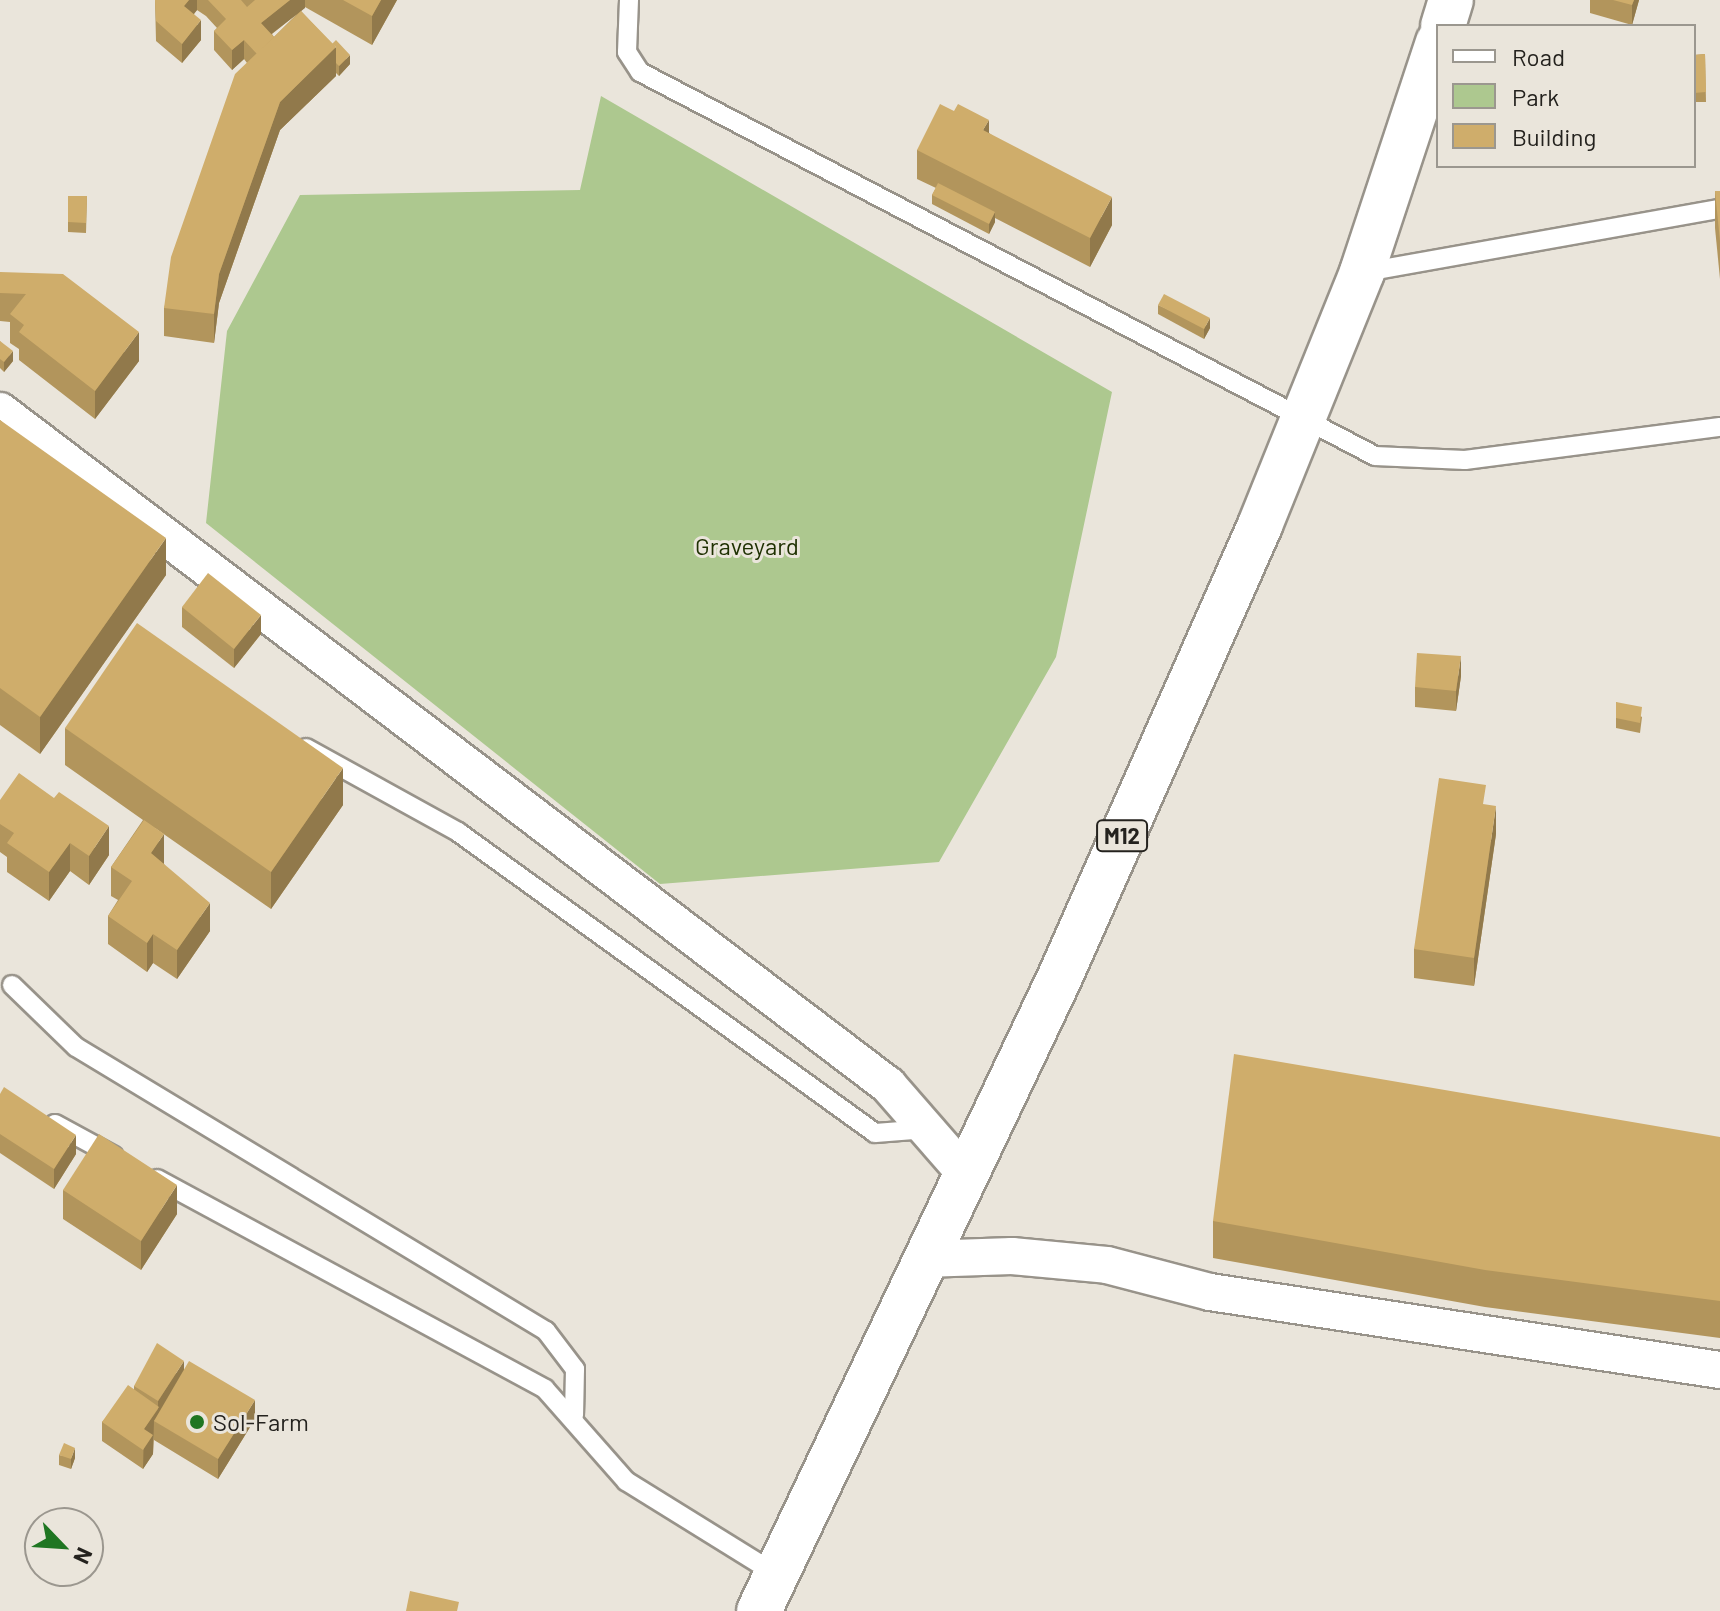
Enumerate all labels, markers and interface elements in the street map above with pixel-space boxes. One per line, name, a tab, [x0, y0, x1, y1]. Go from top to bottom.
legend	[1436, 24, 1696, 168]
text: Road	[1512, 42, 1565, 71]
text: Park	[1512, 82, 1559, 111]
text: Building	[1512, 122, 1596, 151]
park label: Graveyard	[695, 532, 799, 560]
road number: M12	[1096, 818, 1148, 854]
place label: Sol-Farm	[213, 1408, 309, 1436]
marker: Sol-Farm	[188, 1413, 206, 1431]
north arrow	[24, 1507, 104, 1587]
text: N	[69, 1544, 99, 1568]

